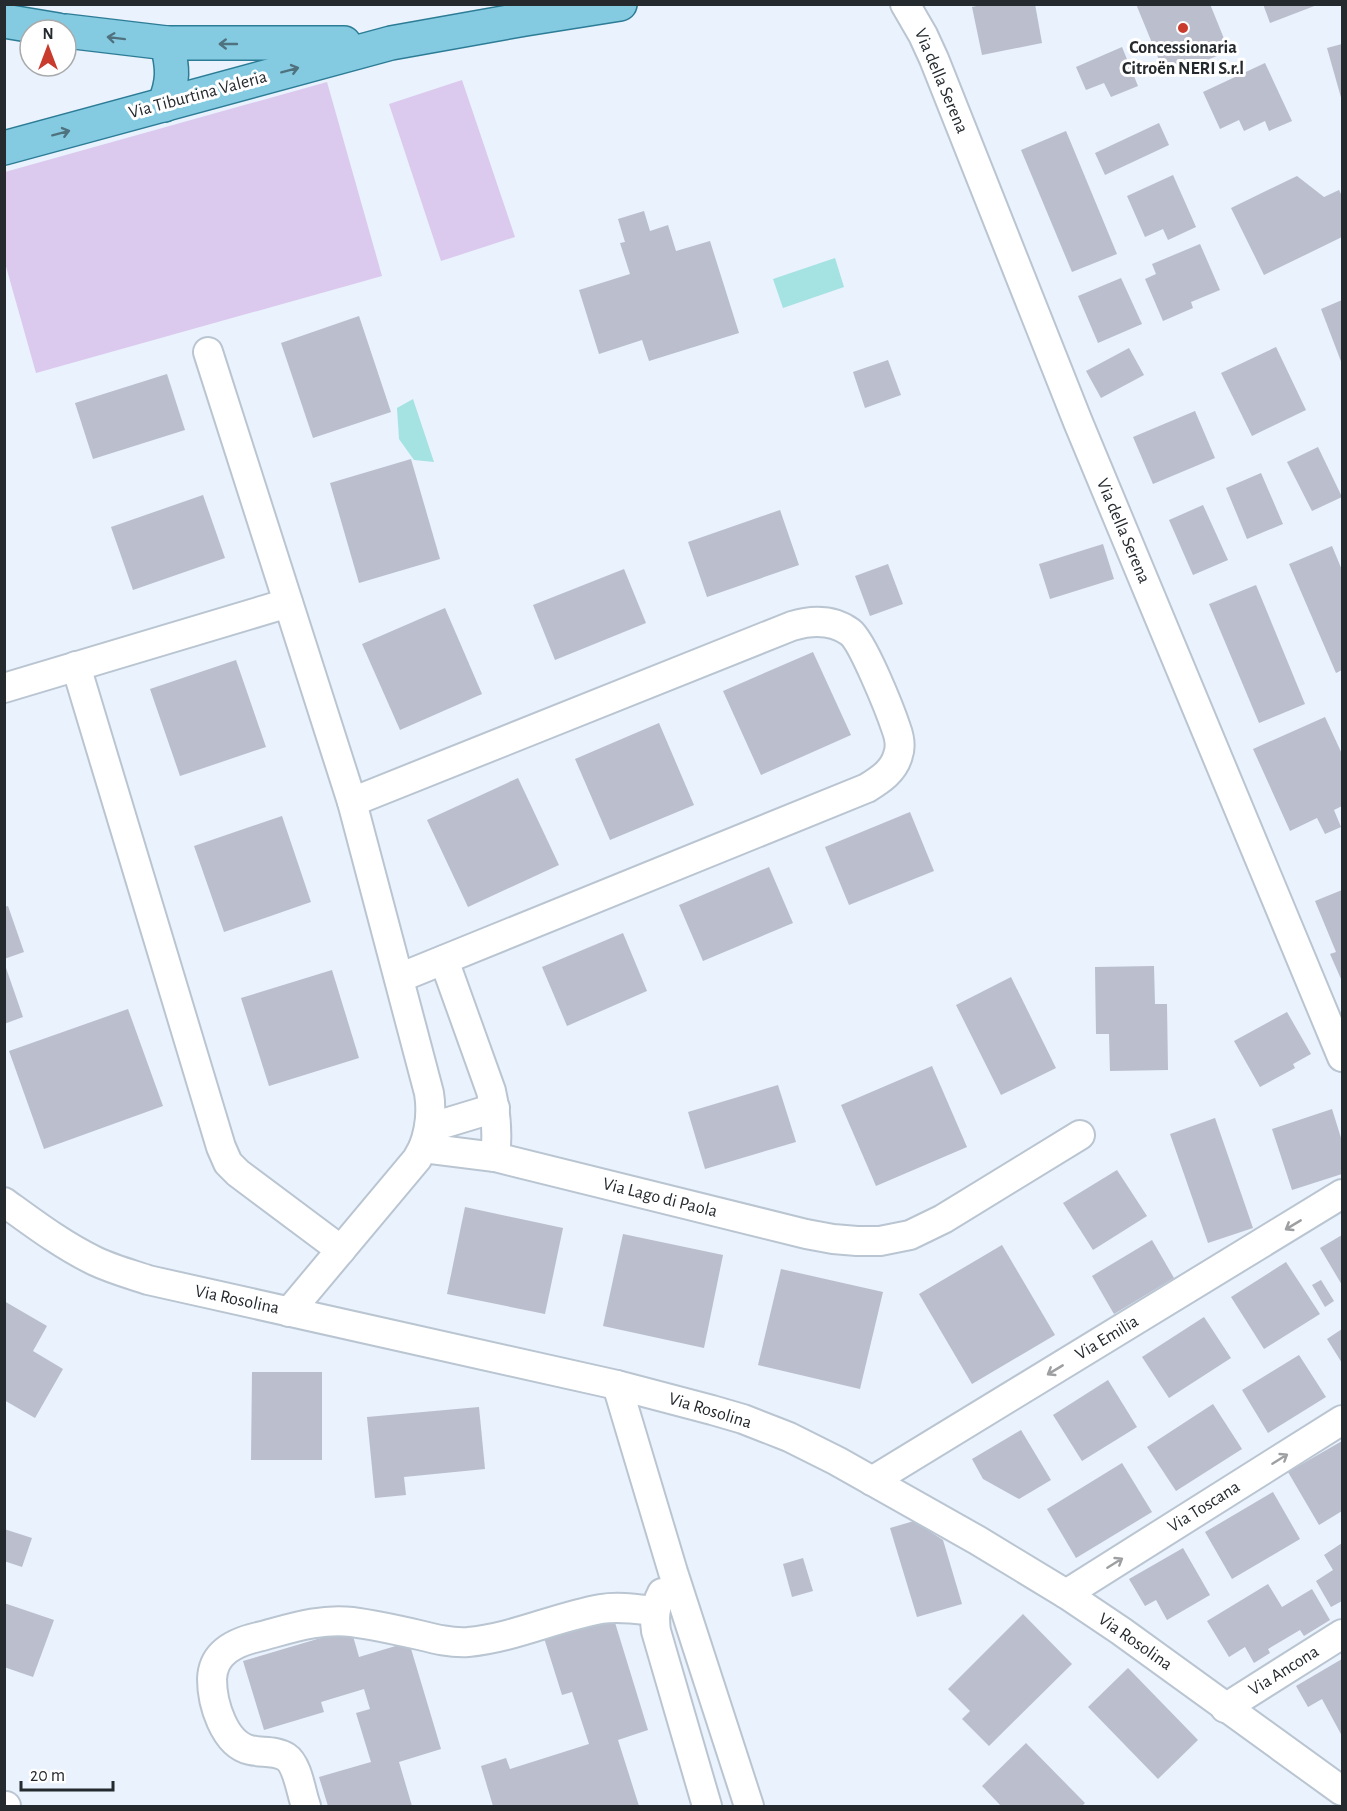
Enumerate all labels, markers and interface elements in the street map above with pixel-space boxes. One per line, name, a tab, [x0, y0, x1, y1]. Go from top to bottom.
north arrow	[18, 18, 78, 78]
marker: Concessionaria Citroën NERI S.r.l	[1176, 21, 1190, 35]
text: N	[42, 26, 54, 42]
street label: Via della Serena	[911, 26, 971, 136]
one-way arrow	[107, 32, 127, 43]
one-way arrow	[218, 38, 238, 50]
place label: Concessionaria Citroën NERI S.r.l	[1122, 39, 1244, 78]
one-way arrow	[280, 64, 299, 76]
street label: Via Tiburtina Valeria	[127, 68, 269, 122]
one-way arrow	[51, 127, 70, 138]
street label: Via della Serena	[1093, 476, 1153, 586]
street label: Via Lago di Paola	[601, 1175, 719, 1221]
one-way arrow	[1285, 1219, 1302, 1231]
street label: Via Rosolina	[193, 1282, 281, 1318]
street label: Via Emilia	[1072, 1312, 1142, 1364]
one-way arrow	[1046, 1364, 1063, 1377]
street label: Via Rosolina	[666, 1390, 754, 1432]
one-way arrow	[1271, 1453, 1288, 1465]
street label: Via Toscana	[1165, 1478, 1243, 1536]
one-way arrow	[1106, 1557, 1123, 1569]
street label: Via Rosolina	[1095, 1610, 1175, 1674]
street label: Via Ancona	[1246, 1643, 1322, 1699]
scale bar	[21, 1754, 112, 1792]
text: 20 m	[30, 1767, 65, 1785]

